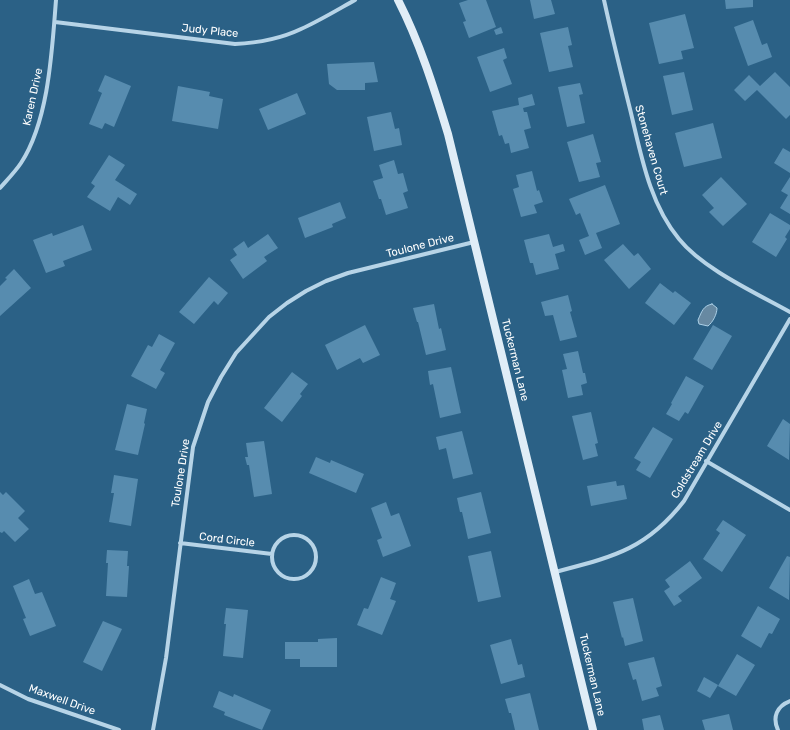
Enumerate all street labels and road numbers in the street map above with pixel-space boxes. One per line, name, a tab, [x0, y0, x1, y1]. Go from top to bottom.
street label: Judy Place	[181, 21, 239, 41]
street label: Karen Drive	[20, 67, 46, 127]
street label: Stonehaven Court	[632, 103, 670, 197]
street label: Toulone Drive	[385, 231, 455, 261]
street label: Tuckerman Lane	[498, 318, 532, 402]
street label: Coldstream Drive	[669, 419, 725, 501]
street label: Toulone Drive	[169, 438, 193, 508]
street label: Cord Circle	[198, 530, 256, 550]
street label: Tuckerman Lane	[576, 632, 608, 718]
street label: Maxwell Drive	[27, 682, 97, 718]

